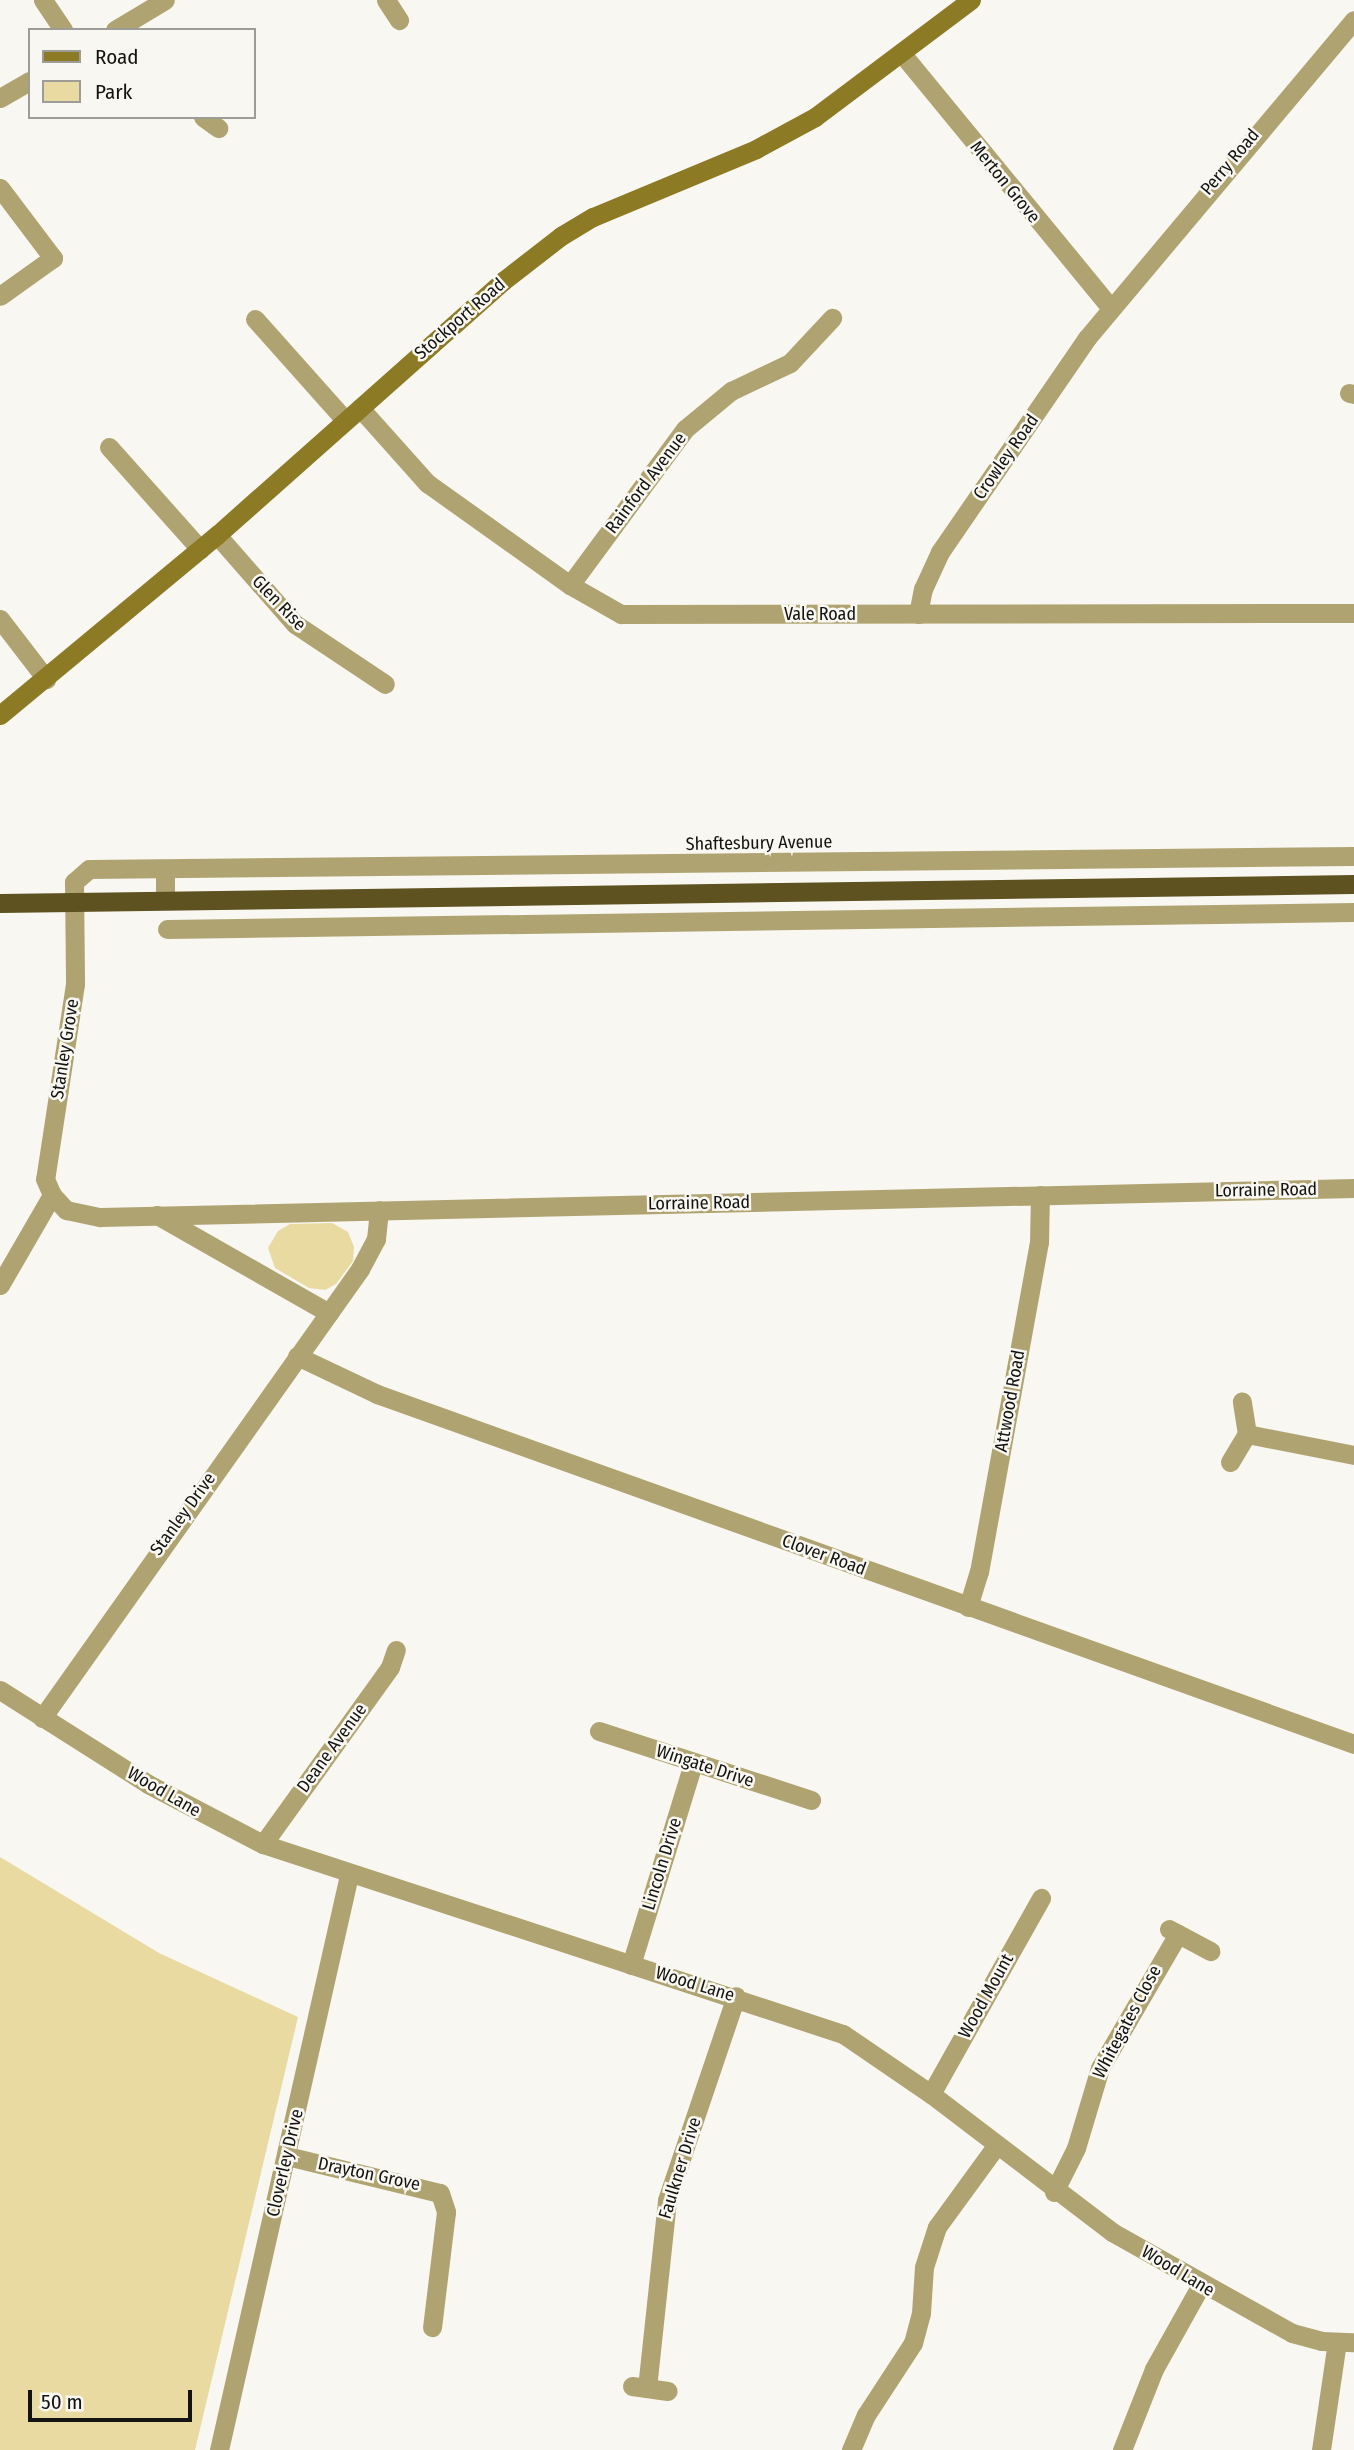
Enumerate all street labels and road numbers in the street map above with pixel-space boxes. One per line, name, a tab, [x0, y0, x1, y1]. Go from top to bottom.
street label: Perry Road	[1196, 124, 1264, 200]
street label: Merton Grove	[965, 137, 1045, 227]
street label: Stockport Road	[410, 274, 510, 364]
street label: Crowley Road	[969, 410, 1043, 504]
street label: Rainford Avenue	[601, 428, 691, 538]
street label: Glen Rise	[247, 571, 311, 635]
street label: Vale Road	[784, 603, 856, 625]
street label: Shaftesbury Avenue	[686, 831, 832, 855]
street label: Stanley Grove	[46, 997, 84, 1101]
street label: Lorraine Road	[1215, 1178, 1317, 1202]
street label: Lorraine Road	[648, 1191, 750, 1215]
street label: Attwood Road	[990, 1348, 1030, 1454]
street label: Stanley Drive	[146, 1468, 220, 1560]
street label: Clover Road	[779, 1530, 869, 1580]
street label: Deane Avenue	[292, 1699, 372, 1797]
street label: Wingate Drive	[653, 1740, 757, 1792]
street label: Wood Lane	[123, 1762, 205, 1822]
street label: Lincoln Drive	[638, 1815, 686, 1913]
street label: Wood Mount	[954, 1950, 1018, 2042]
street label: Wood Lane	[653, 1962, 737, 2006]
street label: Whitegates Close	[1088, 1962, 1166, 2082]
street label: Cloverley Drive	[262, 2107, 308, 2219]
street label: Faulkner Drive	[654, 2115, 706, 2221]
street label: Drayton Grove	[316, 2153, 422, 2195]
street label: Wood Lane	[1138, 2241, 1218, 2301]

